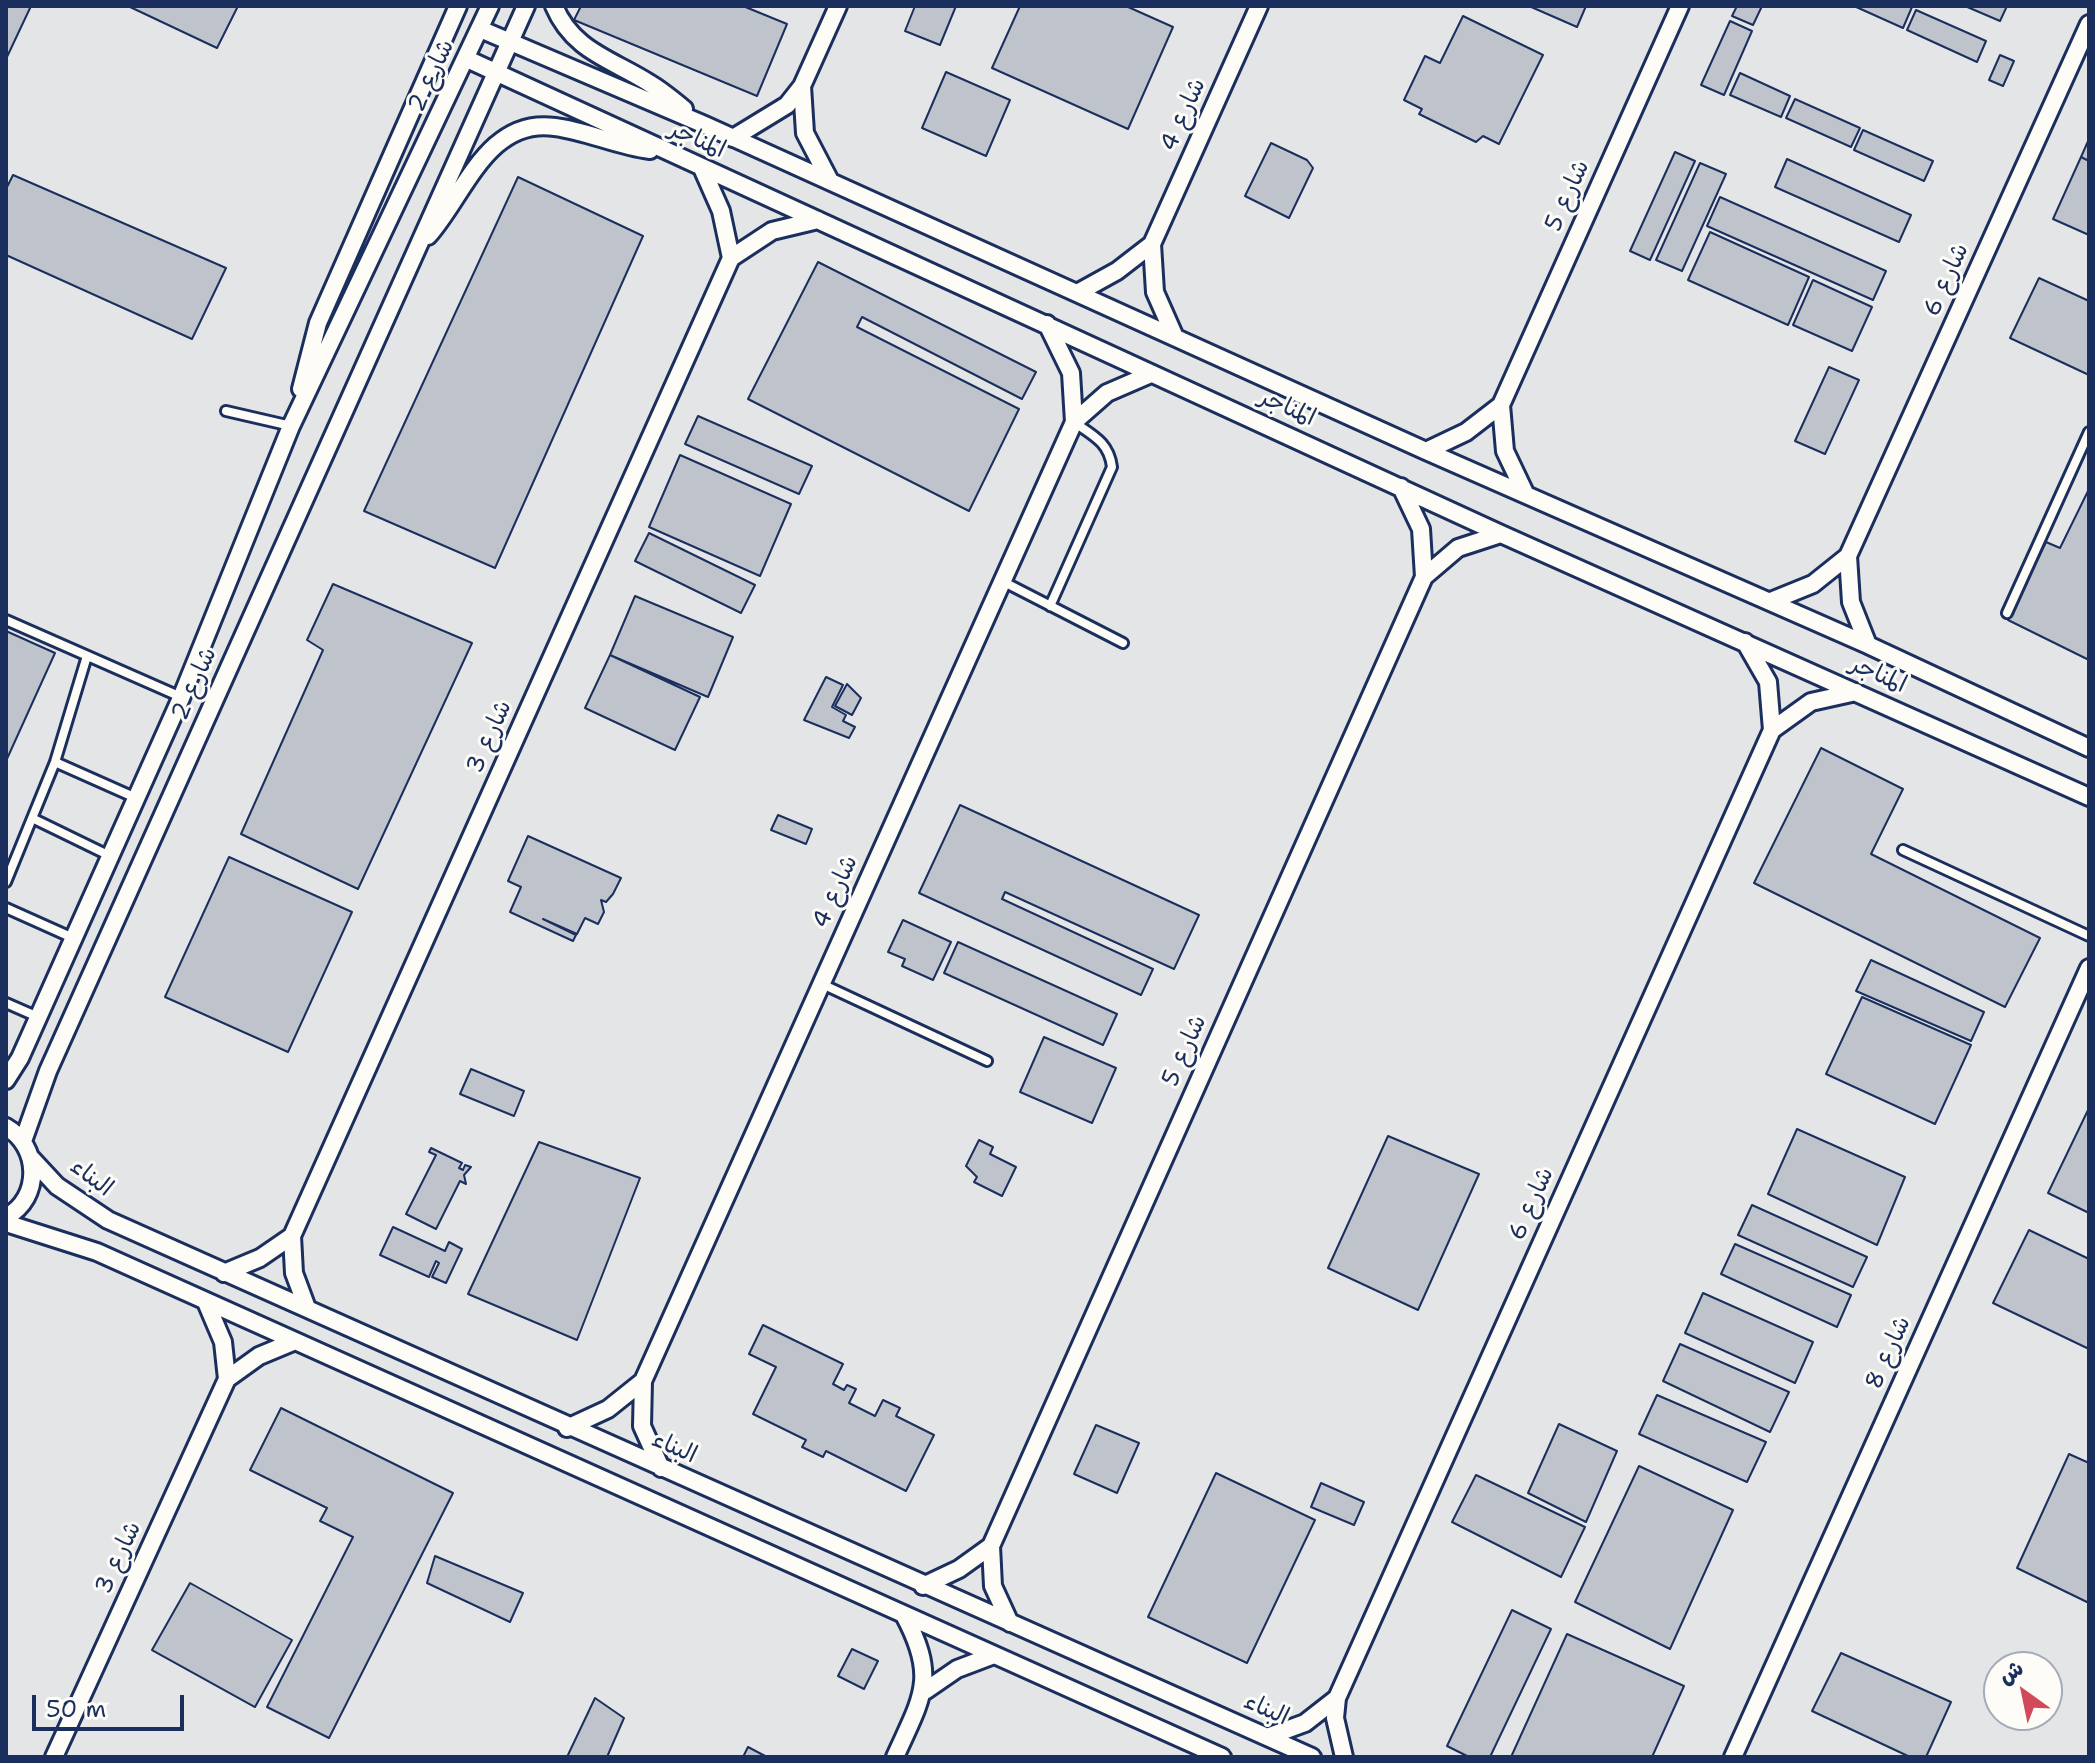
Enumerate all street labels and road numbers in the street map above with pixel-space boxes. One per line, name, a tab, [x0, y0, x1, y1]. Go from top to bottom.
street label: شارع 2	[403, 35, 461, 117]
street label: شارع 4	[1155, 74, 1213, 156]
street label: المناجر	[664, 115, 730, 165]
street label: شارع 5	[1540, 156, 1596, 236]
street label: شارع 6	[1918, 239, 1976, 321]
street label: المناجر	[1254, 383, 1320, 433]
street label: شارع 2	[166, 643, 224, 725]
street label: المناجر	[1845, 650, 1911, 700]
street label: شارع 3	[461, 696, 519, 778]
street label: شارع 4	[807, 851, 865, 933]
street label: شارع 5	[1157, 1011, 1213, 1091]
street label: البناء	[64, 1153, 118, 1203]
street label: شارع 6	[1503, 1163, 1561, 1245]
street label: شارع 8	[1860, 1312, 1918, 1394]
street label: البناء	[647, 1425, 701, 1471]
street label: شارع 3	[90, 1517, 148, 1599]
street label: البناء	[1239, 1687, 1293, 1733]

